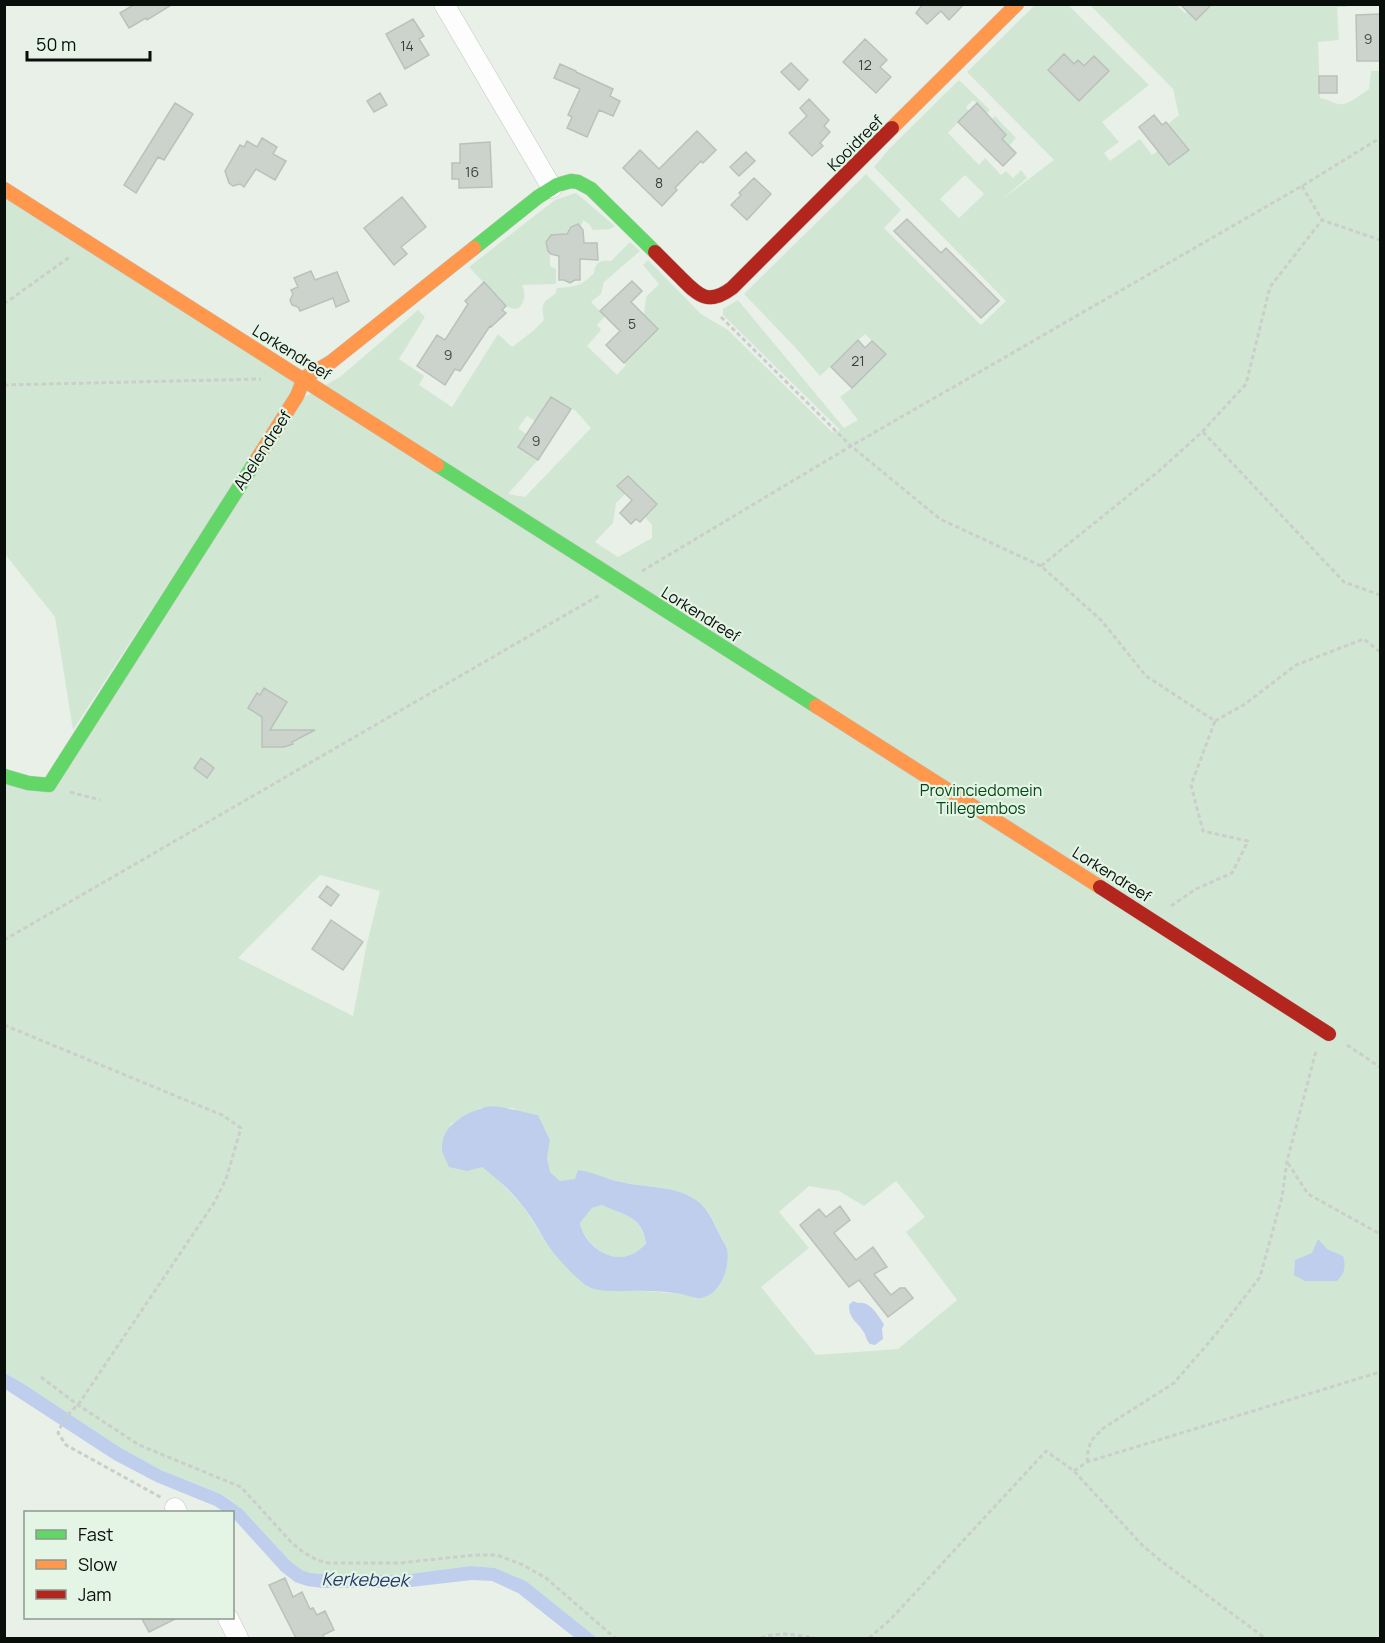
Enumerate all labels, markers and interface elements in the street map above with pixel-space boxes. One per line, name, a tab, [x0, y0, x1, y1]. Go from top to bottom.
scale bar	[27, 24, 150, 62]
house number: 9	[1364, 29, 1372, 48]
text: 50 m	[36, 32, 76, 56]
house number: 14	[400, 36, 414, 55]
house number: 12	[858, 55, 872, 74]
street label: Kooidreef	[822, 110, 888, 176]
house number: 16	[465, 162, 479, 181]
house number: 8	[655, 173, 663, 192]
house number: 5	[628, 314, 636, 333]
street label: Lorkendreef	[248, 319, 336, 385]
house number: 9	[444, 345, 452, 364]
house number: 21	[851, 351, 865, 370]
street label: Abelendreef	[228, 406, 296, 494]
house number: 9	[532, 431, 540, 450]
street label: Lorkendreef	[657, 581, 745, 647]
park label: Provinciedomein Tillegembos	[920, 779, 1042, 819]
street label: Lorkendreef	[1068, 841, 1156, 907]
legend	[24, 1511, 234, 1619]
text: Fast	[78, 1522, 113, 1546]
text: Slow	[78, 1552, 118, 1576]
water label: Kerkebeek	[321, 1566, 412, 1592]
text: Jam	[78, 1582, 112, 1606]

